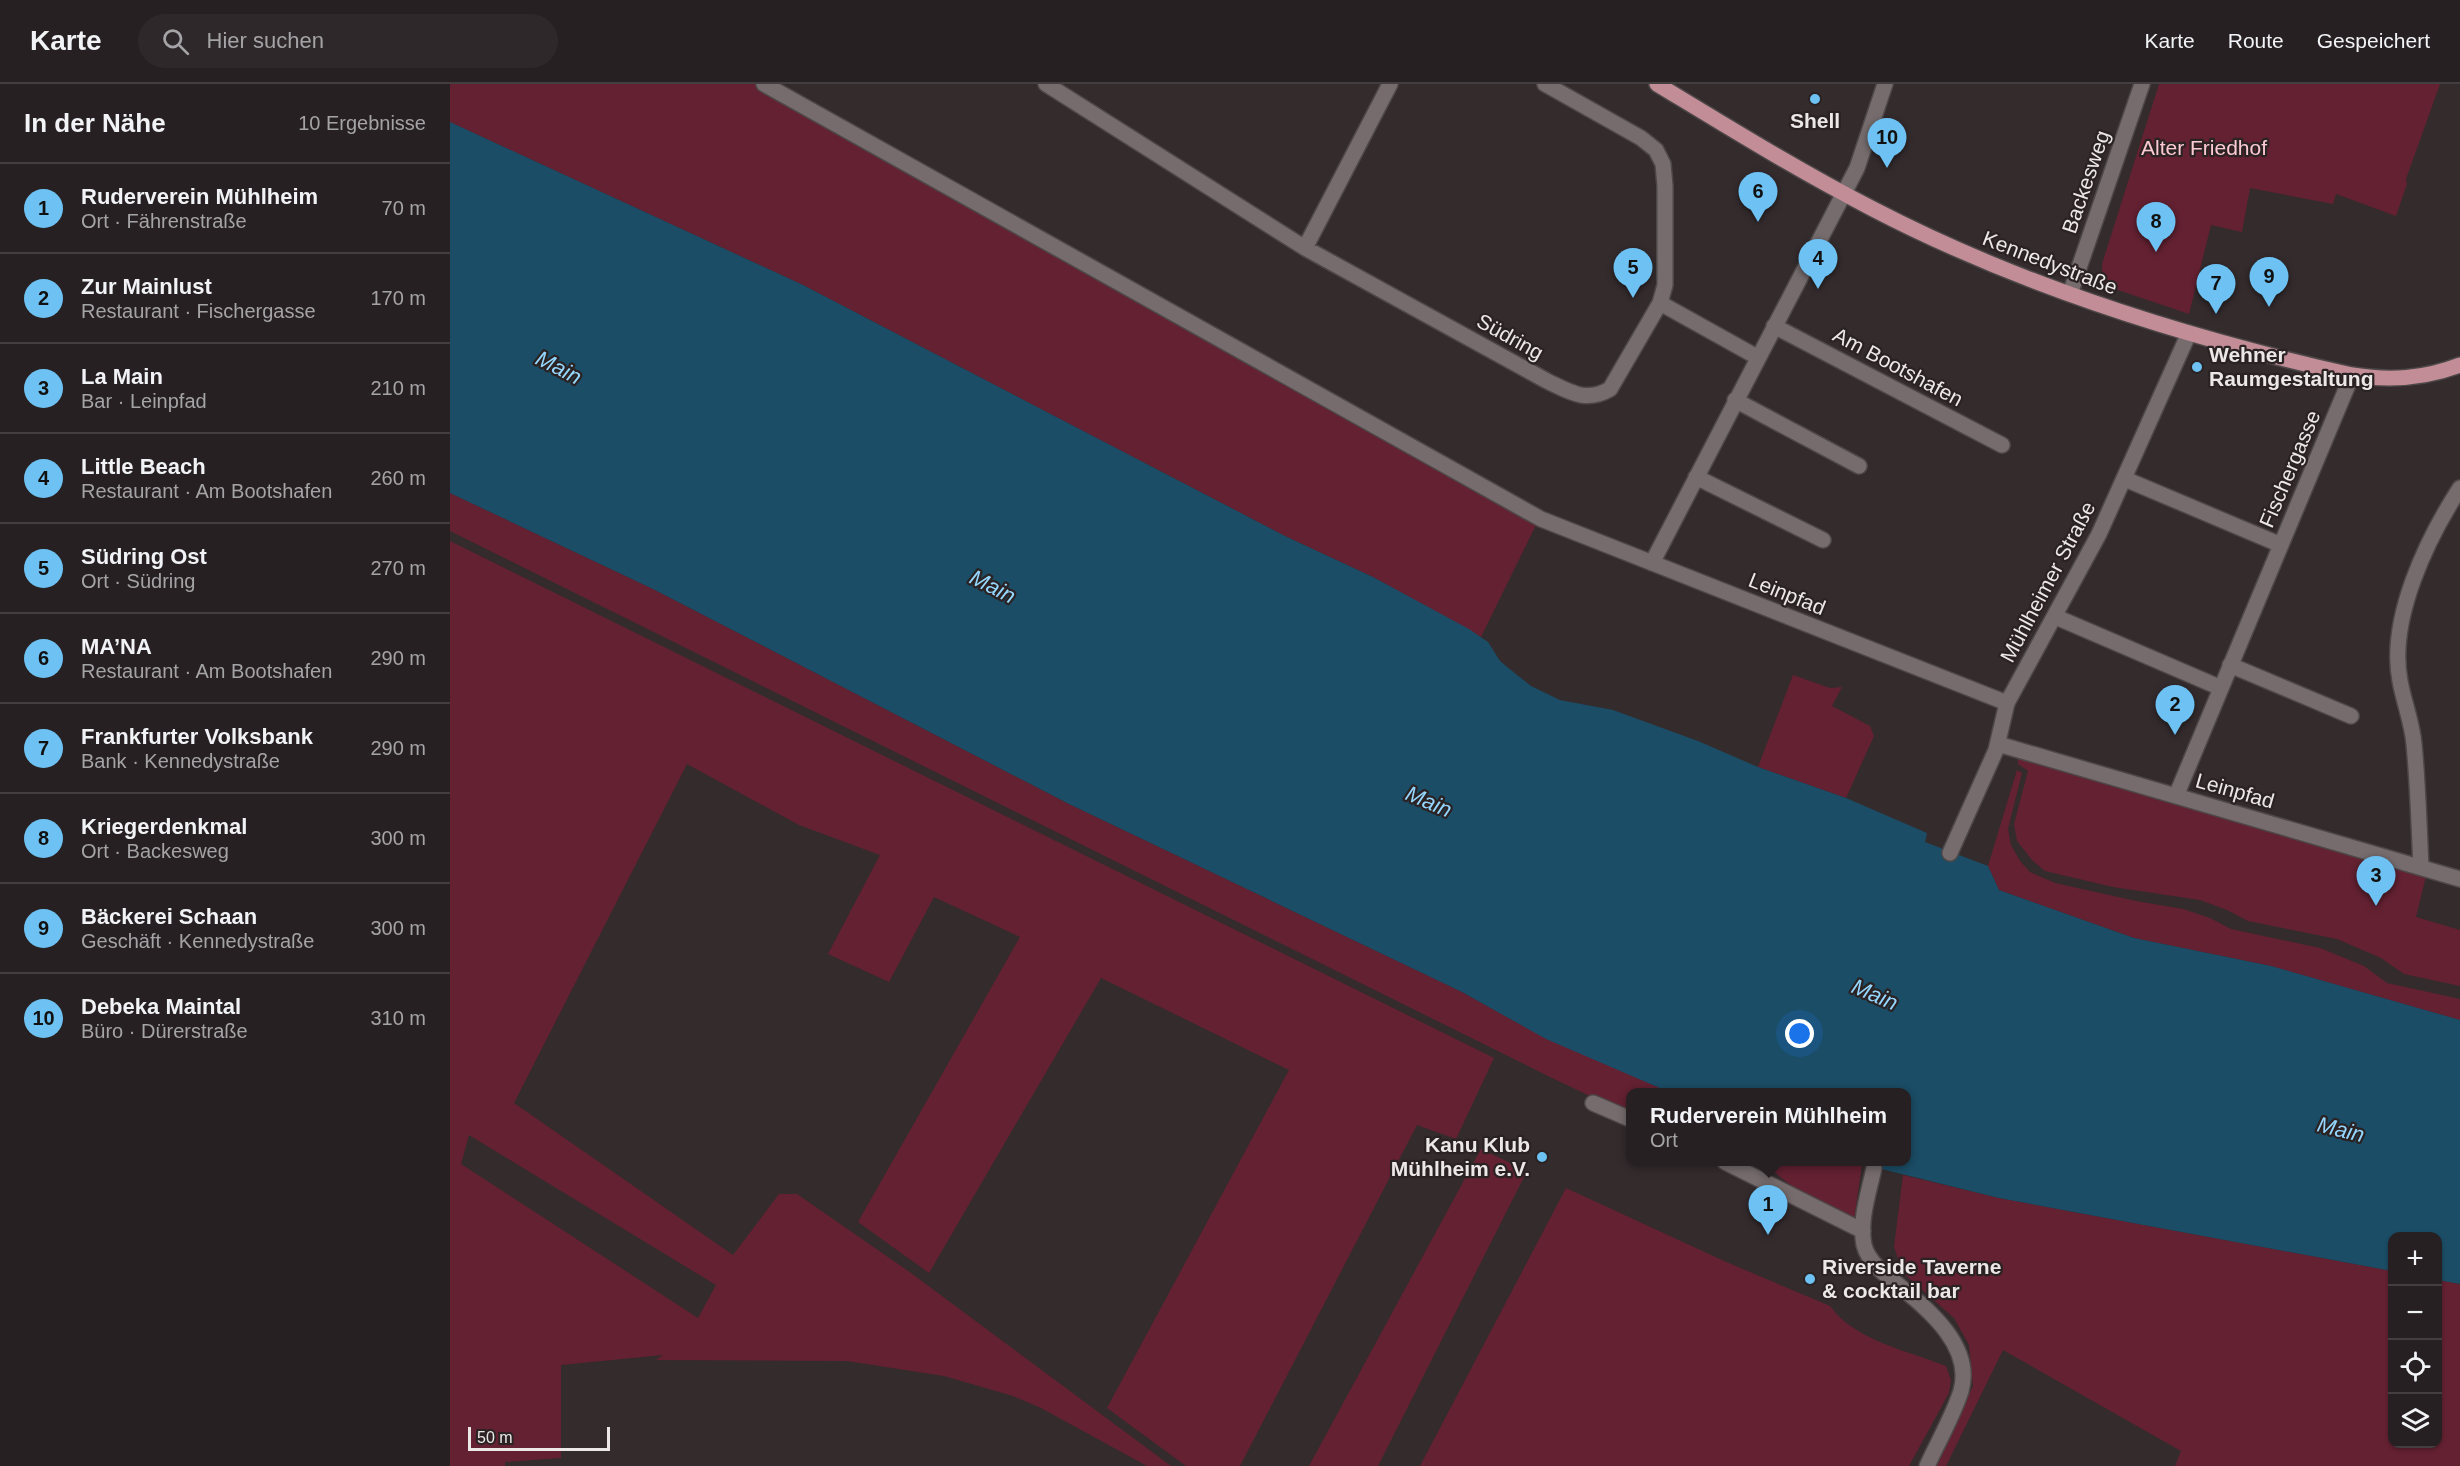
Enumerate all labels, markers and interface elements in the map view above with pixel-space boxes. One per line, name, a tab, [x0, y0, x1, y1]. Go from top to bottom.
search box	[138, 14, 558, 68]
text: Karte	[30, 25, 102, 56]
icon: search	[159, 25, 192, 58]
text: Hier suchen	[207, 28, 324, 53]
text: Karte	[2145, 29, 2195, 52]
text: Route	[2228, 29, 2284, 52]
text: Gespeichert	[2317, 29, 2430, 52]
marker: Shell	[1808, 92, 1822, 106]
text: In der Nähe	[24, 108, 166, 138]
place label: Shell	[1790, 109, 1840, 132]
text: 10 Ergebnisse	[298, 112, 426, 134]
pin: 10	[1868, 118, 1906, 168]
street label: Backesweg	[2057, 127, 2114, 236]
park label: Alter Friedhof	[2141, 136, 2267, 159]
pin: 6	[1738, 172, 1778, 222]
text: Ruderverein Mühlheim	[81, 184, 318, 209]
text: 1	[38, 197, 49, 219]
text: 70 m	[382, 197, 426, 219]
pin: 8	[2136, 202, 2176, 252]
text: Ort · Fährenstraße	[81, 210, 247, 232]
street label: Kennedystraße	[1980, 226, 2121, 299]
pin: 4	[1798, 240, 1838, 289]
pin: 5	[1614, 248, 1652, 298]
pin: 9	[2250, 258, 2288, 307]
pin: 7	[2196, 264, 2236, 314]
text: Zur Mainlust	[81, 274, 212, 299]
text: 2	[38, 287, 49, 309]
text: 170 m	[370, 287, 426, 309]
text: Restaurant · Fischergasse	[81, 300, 316, 322]
street label: Südring	[1473, 309, 1547, 364]
street label: Am Bootshafen	[1829, 323, 1967, 410]
place label: Wehner Raumgestaltung	[2209, 343, 2374, 390]
water label: Main	[532, 345, 586, 389]
marker: Wehner Raumgestaltung	[2190, 360, 2204, 374]
text: La Main	[81, 364, 163, 389]
text: 3	[38, 377, 49, 399]
text: 210 m	[370, 377, 426, 399]
text: Bar · Leinpfad	[81, 390, 207, 412]
street label: Fischergasse	[2255, 407, 2325, 531]
text: Little Beach	[81, 454, 206, 479]
text: 4	[38, 467, 49, 489]
text: 260 m	[370, 467, 426, 489]
text: Restaurant · Am Bootshafen	[81, 480, 332, 502]
street label: Mühlheimer Straße	[1995, 498, 2100, 666]
text: Südring Ost	[81, 544, 207, 569]
text: 5	[38, 557, 49, 579]
text: 270 m	[370, 557, 426, 579]
water label: Main	[966, 564, 1020, 608]
street label: Leinpfad	[1746, 568, 1829, 619]
text: Ort · Südring	[81, 570, 195, 592]
text: MA’NA	[81, 634, 152, 659]
text: 6	[38, 647, 49, 669]
text: 290 m	[370, 647, 426, 669]
text: Restaurant · Am Bootshafen	[81, 660, 332, 682]
pin: 2	[2156, 686, 2194, 735]
text: Frankfurter Volksbank	[81, 724, 313, 749]
text: 7	[38, 737, 49, 759]
text: 290 m	[370, 737, 426, 759]
text: Bank · Kennedystraße	[81, 750, 280, 772]
street label: Leinpfad	[2193, 768, 2277, 813]
water label: Main	[1402, 781, 1456, 822]
text: Kriegerdenkmal	[81, 814, 247, 839]
text: 8	[38, 827, 49, 849]
text: 300 m	[370, 827, 426, 849]
text: Ort · Backesweg	[81, 840, 229, 862]
pin: 3	[2356, 856, 2396, 906]
text: Bäckerei Schaan	[81, 904, 257, 929]
text: 9	[38, 917, 49, 939]
text: 300 m	[370, 917, 426, 939]
text: Geschäft · Kennedystraße	[81, 930, 314, 952]
water label: Main	[1848, 974, 1902, 1015]
text: Debeka Maintal	[81, 994, 241, 1019]
text: 10	[32, 1007, 55, 1029]
text: 310 m	[370, 1007, 426, 1029]
your location	[1785, 1019, 1814, 1048]
text: Büro · Dürerstraße	[81, 1020, 248, 1042]
popup	[1626, 1088, 1911, 1166]
text: Ruderverein Mühlheim	[1650, 1103, 1887, 1128]
water label: Main	[2315, 1112, 2367, 1147]
text: Ort	[1650, 1129, 1678, 1151]
place label: Kanu Klub Mühlheim e.V.	[1391, 1133, 1530, 1180]
marker: Kanu Klub Mühlheim e.V.	[1535, 1150, 1549, 1164]
pin: 1	[1748, 1186, 1788, 1235]
map controls	[2388, 1232, 2442, 1448]
button: +	[2388, 1232, 2442, 1286]
place label: Riverside Taverne & cocktail bar	[1822, 1255, 2001, 1302]
marker: Riverside Taverne & cocktail bar	[1803, 1272, 1817, 1286]
button: −	[2388, 1286, 2442, 1340]
button: locate	[2388, 1340, 2442, 1394]
button: layers	[2388, 1394, 2442, 1448]
scale bar	[468, 1424, 610, 1452]
text: 50 m	[477, 1429, 513, 1446]

